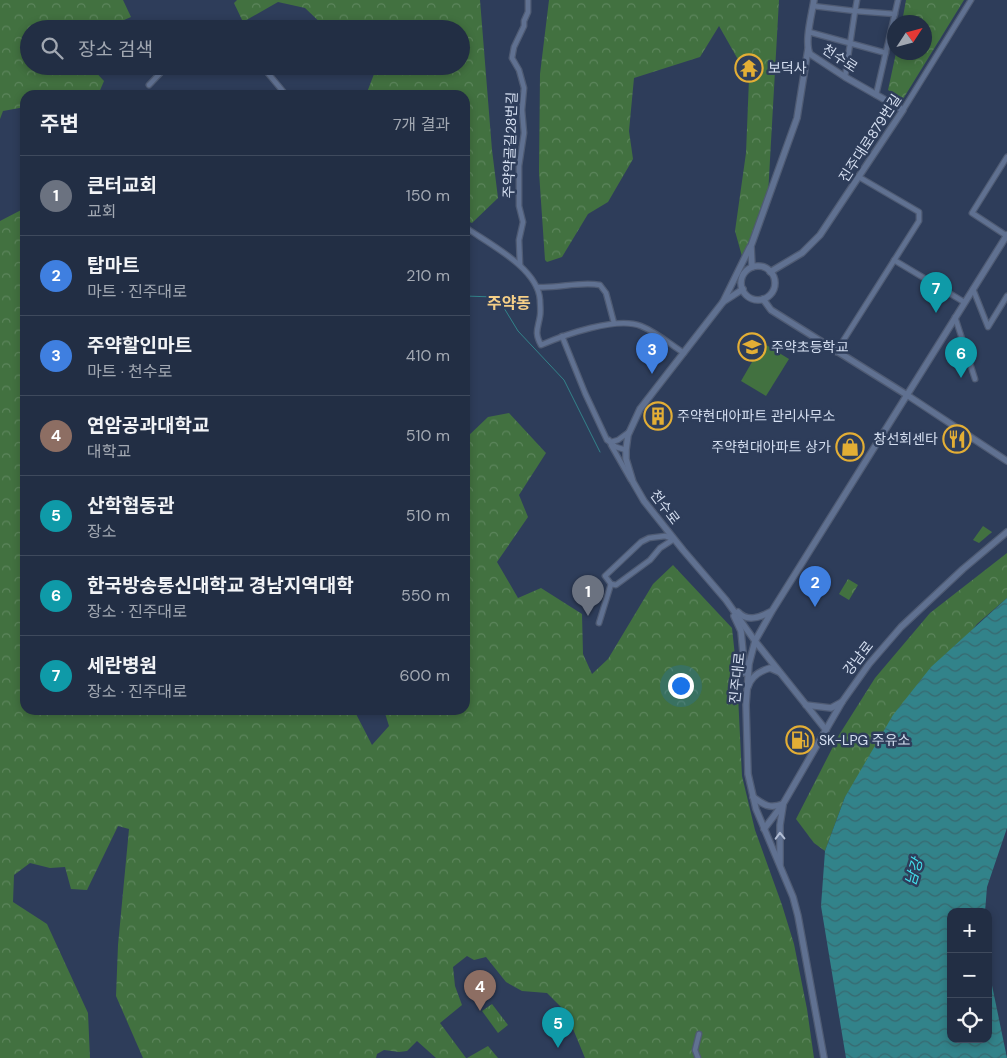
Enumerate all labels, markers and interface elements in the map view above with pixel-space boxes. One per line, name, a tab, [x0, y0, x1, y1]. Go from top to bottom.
north arrow	[887, 15, 932, 60]
search box	[20, 20, 470, 75]
icon: search	[38, 34, 66, 62]
text: 장소 검색	[78, 37, 153, 62]
street label: 천수로	[819, 40, 861, 76]
temple icon: 보덕사	[734, 53, 764, 83]
place label: 보덕사	[768, 59, 807, 77]
street label: 주약약골길28번길	[499, 91, 521, 199]
street label: 진주대로879번길	[835, 91, 905, 185]
text: 주변	[40, 110, 79, 138]
text: 7개 결과	[393, 114, 450, 135]
text: 큰터교회	[87, 173, 157, 198]
text: 1	[53, 185, 59, 206]
text: 150 m	[406, 185, 450, 206]
text: 교회	[87, 201, 116, 222]
text: 탑마트	[87, 253, 139, 278]
text: 2	[51, 265, 61, 286]
text: 210 m	[406, 265, 450, 286]
pin: 7	[920, 272, 952, 313]
text: 마트 · 진주대로	[87, 281, 187, 302]
district label: 주약동	[487, 293, 531, 314]
school or university icon: 주약초등학교	[737, 332, 767, 362]
text: 주약할인마트	[87, 333, 192, 358]
pin: 3	[636, 333, 668, 374]
pin: 6	[945, 337, 977, 378]
place label: 주약초등학교	[771, 338, 848, 356]
text: 3	[51, 345, 61, 366]
text: 410 m	[406, 345, 450, 366]
text: 마트 · 천수로	[87, 361, 172, 382]
building icon: 주약현대아파트 관리사무소	[643, 401, 673, 431]
place label: 주약현대아파트 관리사무소	[677, 407, 835, 425]
text: 연암공과대학교	[87, 413, 209, 438]
restaurant icon: 창선회센타	[942, 424, 972, 454]
text: 4	[51, 425, 61, 446]
text: 510 m	[406, 425, 450, 446]
place label: 창선회센타	[874, 430, 938, 448]
shop icon: 주약현대아파트 상가	[835, 432, 865, 462]
place label: 주약현대아파트 상가	[711, 438, 831, 456]
text: 대학교	[87, 441, 131, 462]
street label: 천수로	[646, 486, 684, 528]
text: 산학협동관	[87, 493, 174, 518]
text: 5	[51, 505, 61, 526]
text: 510 m	[406, 505, 450, 526]
text: 장소	[87, 521, 116, 542]
pin: 2	[799, 566, 831, 607]
text: 한국방송통신대학교 경남지역대학	[87, 573, 354, 598]
pin: 1	[572, 575, 604, 616]
text: 6	[51, 585, 61, 606]
text: 550 m	[401, 585, 450, 606]
text: 장소 · 진주대로	[87, 601, 187, 622]
street label: 강남로	[839, 637, 877, 679]
street label: 진주대로	[725, 651, 749, 705]
text: 세란병원	[87, 653, 157, 678]
text: 7	[52, 665, 60, 686]
text: 600 m	[400, 665, 450, 686]
your location	[668, 673, 694, 699]
text: 장소 · 진주대로	[87, 681, 187, 702]
fuel station icon: SK-LPG 주유소	[785, 725, 815, 755]
place label: SK-LPG 주유소	[819, 731, 911, 749]
one-way arrow	[775, 832, 785, 840]
water label: 남강	[900, 854, 928, 888]
map controls	[947, 908, 992, 1043]
button: +	[947, 908, 992, 953]
button: −	[947, 953, 992, 998]
pin: 4	[464, 970, 496, 1011]
button: locate	[947, 998, 992, 1043]
pin: 5	[542, 1007, 574, 1048]

